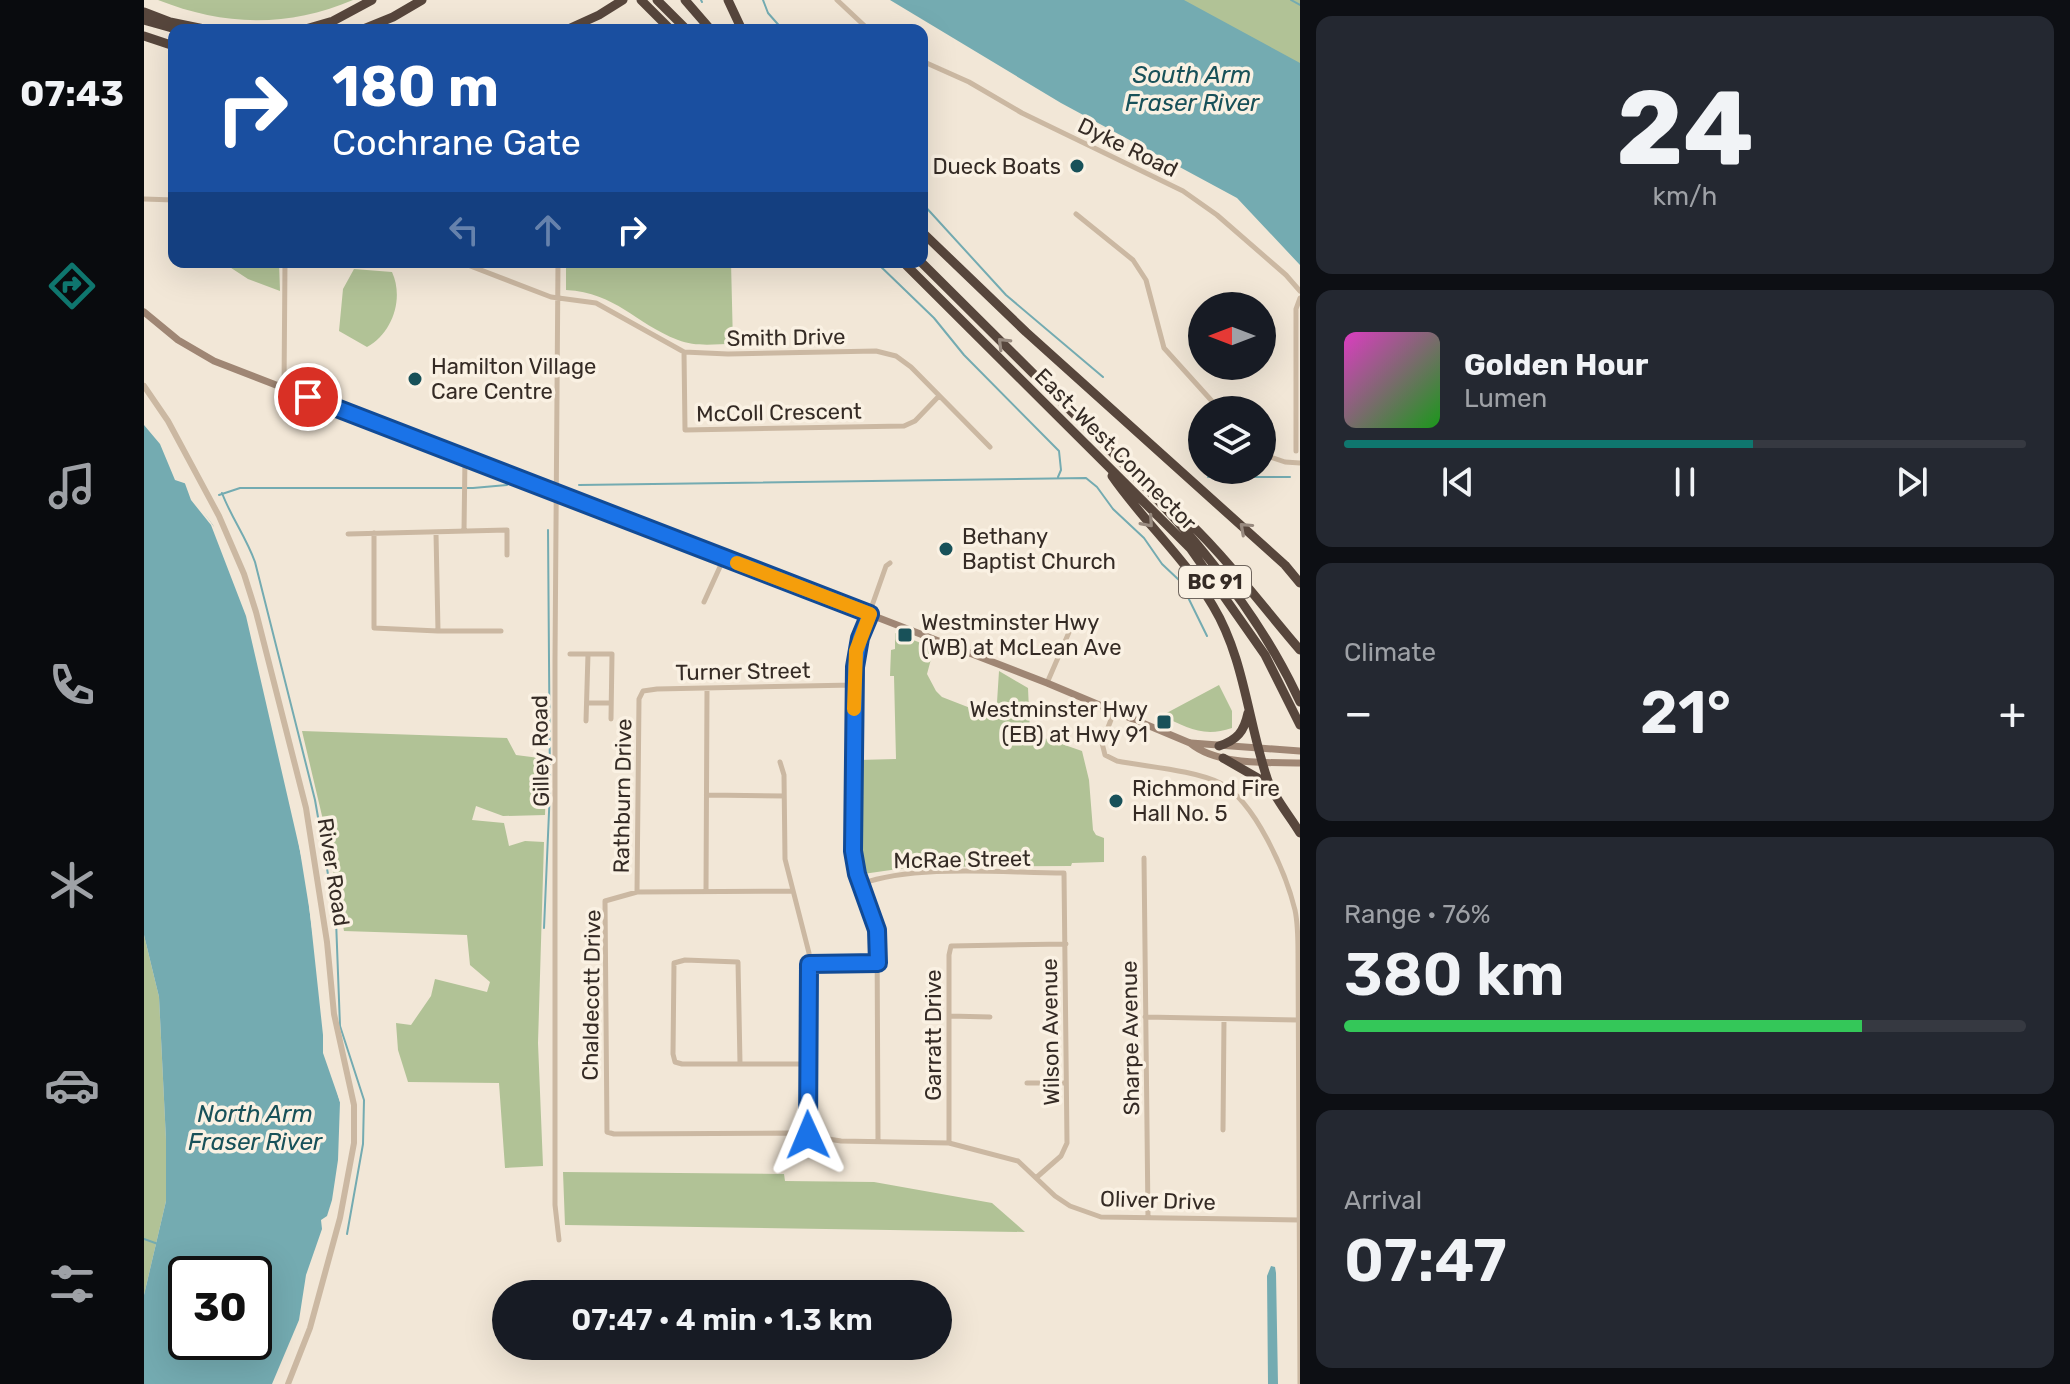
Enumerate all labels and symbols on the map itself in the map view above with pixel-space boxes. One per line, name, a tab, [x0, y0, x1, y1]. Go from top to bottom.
water label: South Arm Fraser River	[1125, 61, 1260, 117]
street label: Dyke Road	[1073, 112, 1182, 183]
place label: Dueck Boats	[932, 153, 1061, 180]
marker: Dueck Boats	[1068, 157, 1086, 175]
north arrow	[1188, 292, 1276, 380]
street label: Smith Drive	[726, 323, 846, 352]
one-way arrow	[998, 338, 1012, 353]
place label: Hamilton Village Care Centre	[431, 353, 596, 405]
pin	[274, 363, 342, 431]
street label: East-West Connector	[1029, 363, 1203, 536]
marker: Hamilton Village Care Centre	[406, 370, 424, 388]
street label: McColl Crescent	[696, 398, 862, 427]
one-way arrow	[1138, 512, 1152, 527]
place label: Bethany Baptist Church	[962, 523, 1116, 575]
one-way arrow	[1239, 524, 1254, 538]
marker: Bethany Baptist Church	[937, 540, 955, 558]
road number: BC 91	[1179, 566, 1251, 598]
place label: Westminster Hwy (WB) at McLean Ave	[921, 609, 1122, 661]
marker: Westminster Hwy (WB) at McLean Ave	[896, 626, 914, 644]
street label: Turner Street	[675, 657, 811, 686]
street label: Gilley Road	[526, 695, 555, 807]
place label: Westminster Hwy (EB) at Hwy 91	[970, 696, 1148, 748]
marker: Westminster Hwy (EB) at Hwy 91	[1155, 713, 1173, 731]
street label: Rathburn Drive	[608, 718, 637, 874]
place label: Richmond Fire Hall No. 5	[1132, 775, 1280, 827]
marker: Richmond Fire Hall No. 5	[1107, 792, 1125, 810]
street label: River Road	[312, 816, 355, 928]
street label: McRae Street	[893, 845, 1031, 874]
street label: Chaldecott Drive	[577, 909, 606, 1081]
street label: Wilson Avenue	[1036, 958, 1065, 1106]
street label: Sharpe Avenue	[1116, 960, 1145, 1116]
street label: Garratt Drive	[920, 969, 947, 1101]
position arrow	[766, 1093, 850, 1177]
water label: North Arm Fraser River	[188, 1100, 323, 1156]
street label: Oliver Drive	[1100, 1185, 1216, 1216]
speed limit sign: 30	[168, 1256, 272, 1360]

